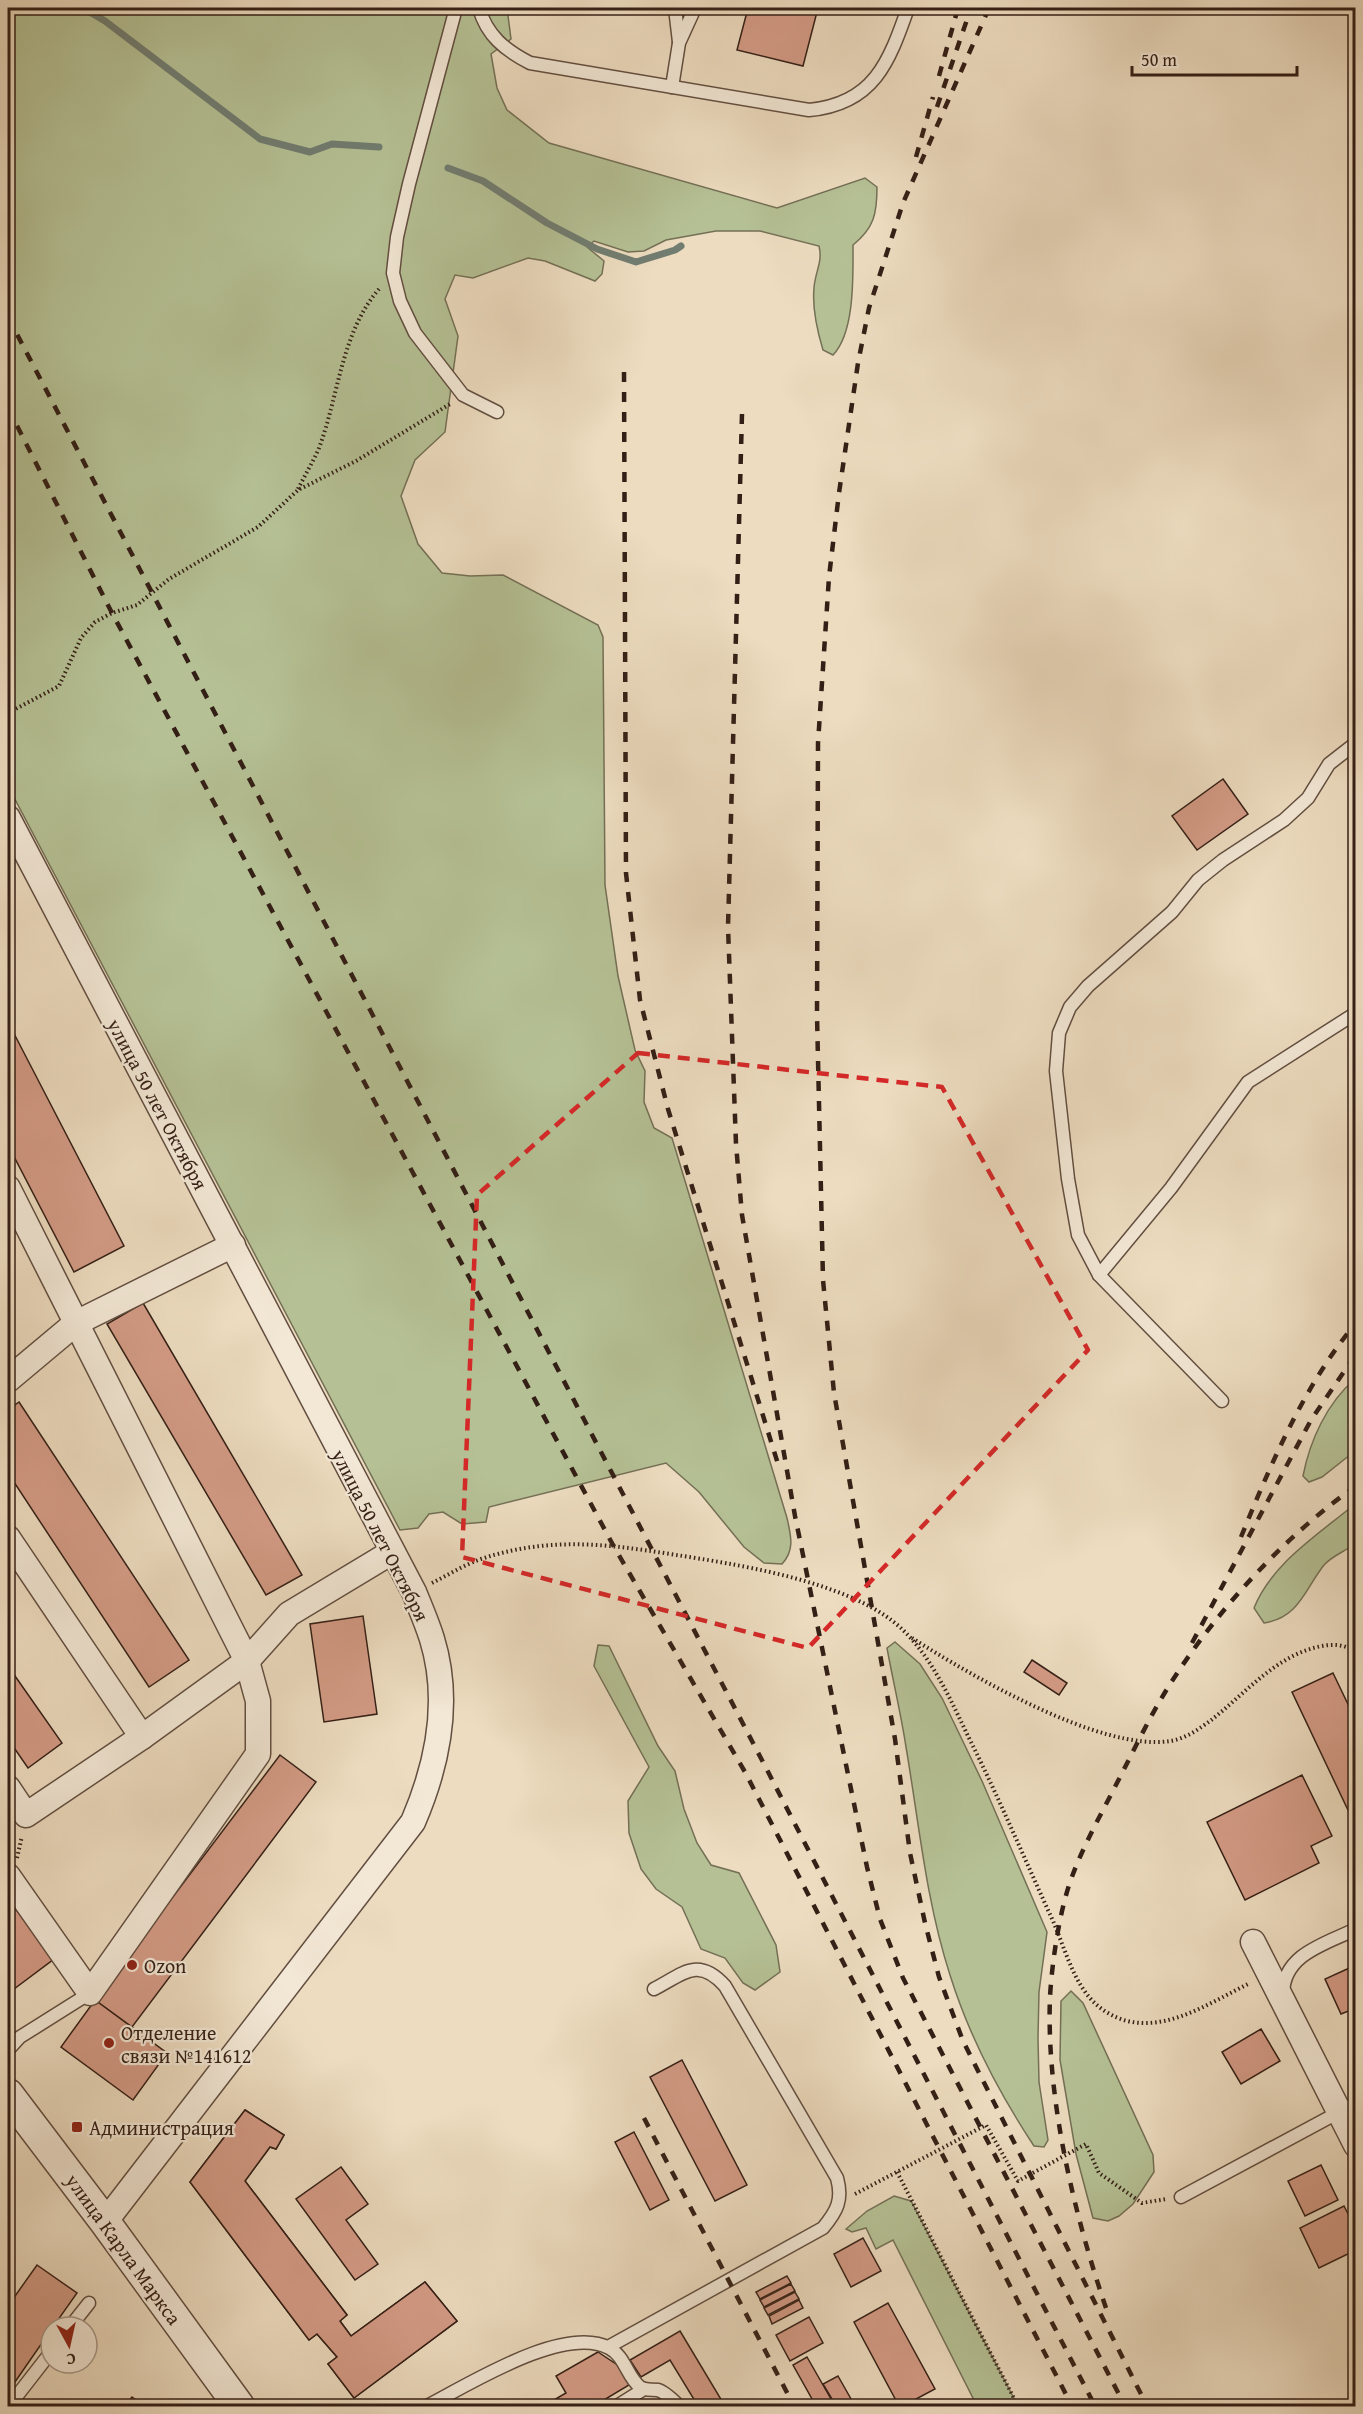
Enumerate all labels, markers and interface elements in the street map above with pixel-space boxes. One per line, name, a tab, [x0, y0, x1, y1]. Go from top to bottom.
scale bar	[1132, 39, 1297, 77]
text: 50 m	[1141, 46, 1177, 73]
street label: улица 50 лет Октября	[100, 1012, 215, 1195]
street label: улица 50 лет Октября	[324, 1443, 437, 1626]
place label: Ozon	[144, 1951, 186, 1980]
marker: Ozon	[125, 1958, 139, 1972]
place label: Отделение связи №141612	[121, 2018, 251, 2070]
marker: Отделение связи №141612	[102, 2036, 116, 2050]
place label: Администрация	[89, 2113, 234, 2142]
marker: Администрация	[70, 2120, 84, 2134]
street label: улица Карла Маркса	[59, 2167, 189, 2331]
north arrow	[39, 2315, 99, 2375]
text: С	[65, 2347, 77, 2372]

